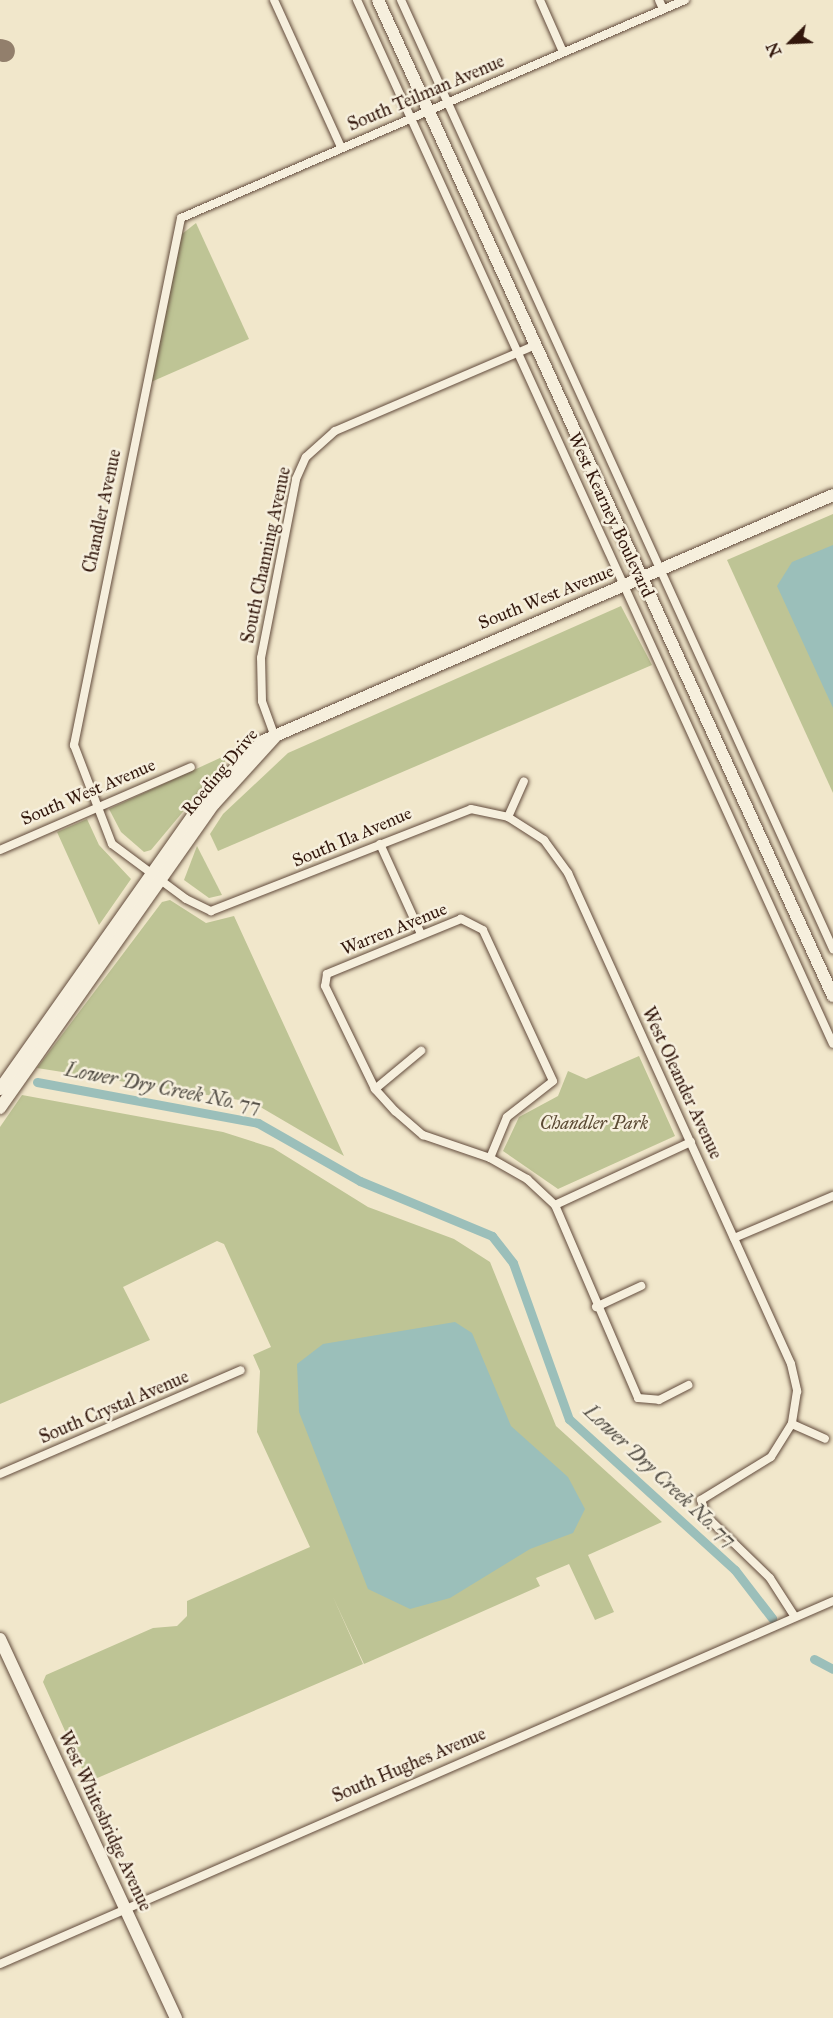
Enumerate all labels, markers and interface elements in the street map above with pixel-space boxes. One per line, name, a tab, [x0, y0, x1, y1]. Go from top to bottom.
north arrow	[761, 12, 821, 72]
text: N	[763, 39, 786, 60]
street label: South Teilman Avenue	[344, 50, 508, 136]
street label: West Kearney Boulevard	[563, 429, 659, 601]
street label: Chandler Avenue	[78, 447, 126, 575]
street label: South Channing Avenue	[237, 465, 295, 645]
street label: South West Avenue	[475, 560, 617, 634]
street label: Roeding Drive	[177, 724, 263, 820]
street label: South West Avenue	[17, 754, 159, 830]
street label: South Ila Avenue	[289, 802, 415, 872]
street label: Warren Avenue	[338, 898, 450, 960]
street label: West Oleander Avenue	[637, 1004, 727, 1162]
water label: Lower Dry Creek No. 77	[63, 1057, 263, 1119]
park label: Chandler Park	[540, 1112, 648, 1134]
street label: South Crystal Avenue	[36, 1366, 192, 1448]
water label: Lower Dry Creek No. 77	[579, 1399, 741, 1553]
street label: South Hughes Avenue	[329, 1723, 489, 1807]
street label: West Whitesbridge Avenue	[54, 1727, 156, 1915]

